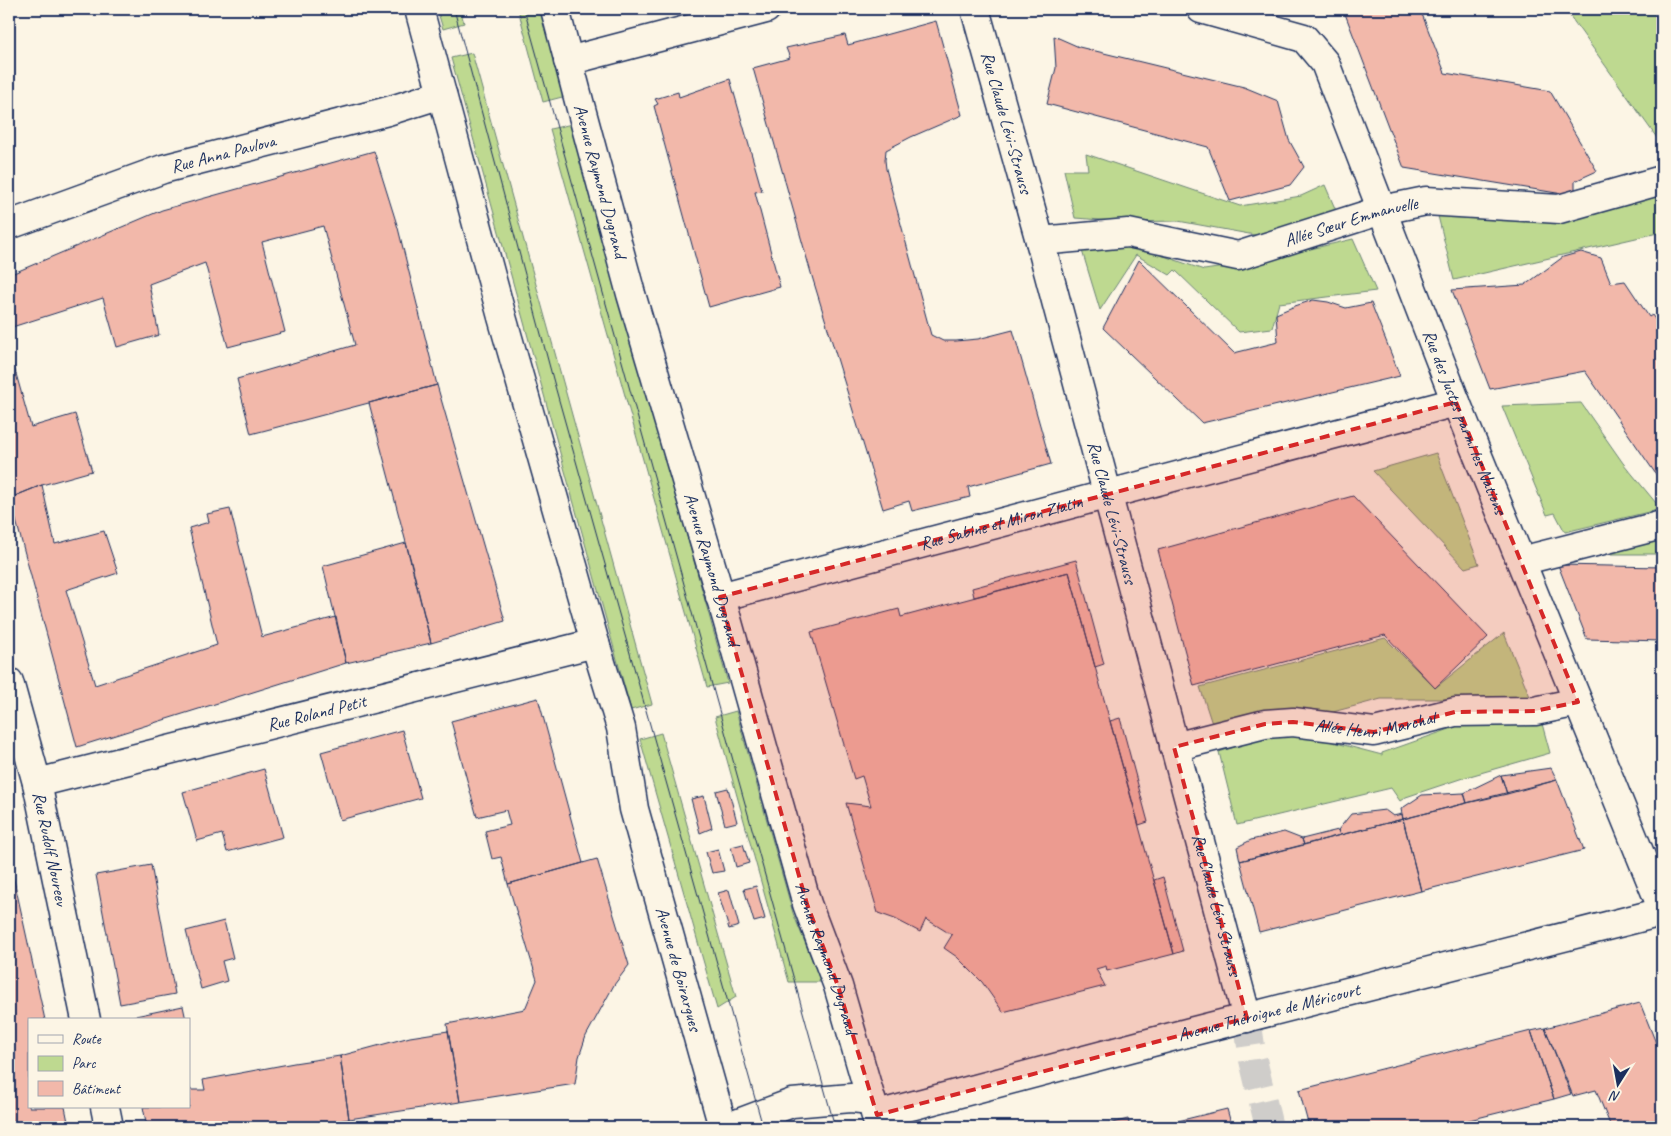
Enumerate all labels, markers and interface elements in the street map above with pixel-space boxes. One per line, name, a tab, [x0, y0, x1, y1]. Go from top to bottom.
street label: Rue Claude Lévi-Strauss	[976, 49, 1038, 198]
street label: Avenue Raymond Dugrand	[569, 102, 633, 263]
street label: Rue Anna Pavlova	[169, 129, 279, 178]
street label: Allée Sœur Emmanuelle	[1282, 192, 1421, 251]
street label: Rue des Justes parmi les Nations	[1418, 327, 1512, 519]
street label: Rue Claude Lévi-Strauss	[1083, 439, 1142, 588]
street label: Avenue Raymond Dugrand	[679, 490, 746, 651]
street label: Rue Sabine et Miron Zlatin	[918, 490, 1086, 555]
street label: Rue Roland Petit	[265, 689, 370, 736]
street label: Allée Henri Marchal	[1314, 706, 1440, 743]
street label: Rue Rudolf Noureev	[28, 790, 74, 910]
street label: Rue Claude Lévi-Strauss	[1187, 831, 1247, 980]
street label: Avenue Raymond Dugrand	[791, 881, 863, 1040]
street label: Avenue de Boirargues	[651, 904, 707, 1035]
street label: Avenue Théroigne de Méricourt	[1175, 978, 1364, 1046]
legend	[28, 1018, 190, 1108]
text: Route	[72, 1030, 102, 1049]
text: Parc	[72, 1054, 96, 1073]
north arrow	[1594, 1058, 1644, 1108]
text: Bâtiment	[72, 1080, 122, 1099]
text: N	[1607, 1087, 1621, 1105]

